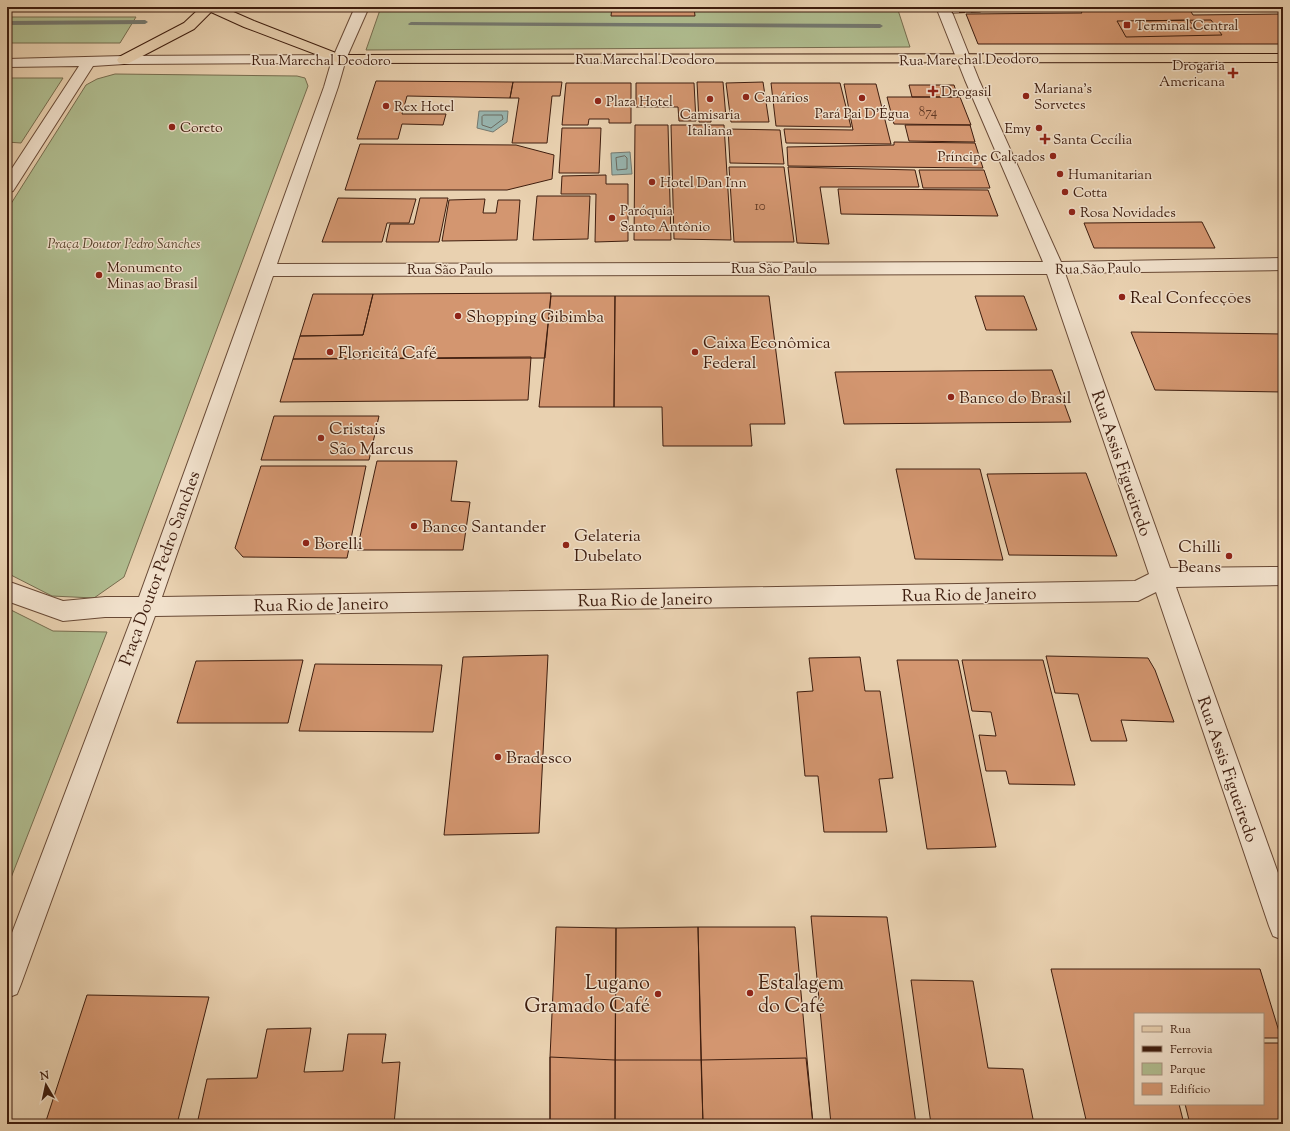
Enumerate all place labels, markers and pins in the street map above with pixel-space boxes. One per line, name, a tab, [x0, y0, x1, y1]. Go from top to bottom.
place label: Terminal Central	[1135, 17, 1239, 37]
marker: Terminal Central	[1122, 20, 1132, 30]
place label: Drogaria Americana	[1159, 57, 1226, 93]
marker: Drogaria Americana	[1228, 68, 1238, 78]
place label: Mariana's Sorvetes	[1034, 80, 1092, 116]
place label: Drogasil	[941, 83, 992, 103]
marker: Drogasil	[928, 86, 938, 96]
place label: Canários	[754, 89, 808, 109]
marker: Mariana's Sorvetes	[1021, 91, 1031, 101]
marker: Canários	[741, 92, 751, 102]
place label: Plaza Hotel	[606, 93, 673, 113]
marker: Pará Pai D'Égua	[857, 93, 867, 103]
marker: Camisaria Italiana	[705, 94, 715, 104]
marker: Plaza Hotel	[593, 96, 603, 106]
place label: Rex Hotel	[394, 98, 455, 118]
marker: Rex Hotel	[381, 101, 391, 111]
place label: Pará Pai D'Égua	[815, 105, 910, 125]
place label: Camisaria Italiana	[680, 106, 741, 142]
place label: Coreto	[180, 119, 223, 139]
place label: Emy	[1004, 120, 1031, 140]
marker: Coreto	[167, 122, 177, 132]
marker: Emy	[1034, 123, 1044, 133]
place label: Santa Cecília	[1053, 131, 1133, 151]
marker: Santa Cecília	[1040, 134, 1050, 144]
place label: Príncipe Calçados	[938, 148, 1045, 168]
marker: Príncipe Calçados	[1048, 151, 1058, 161]
place label: Humanitarian	[1068, 166, 1152, 186]
marker: Humanitarian	[1055, 169, 1065, 179]
place label: Hotel Dan Inn	[660, 174, 747, 194]
marker: Hotel Dan Inn	[647, 177, 657, 187]
place label: Cotta	[1073, 184, 1108, 204]
marker: Cotta	[1060, 187, 1070, 197]
place label: Paróquia Santo Antônio	[620, 202, 710, 238]
place label: Rosa Novidades	[1080, 204, 1176, 224]
marker: Rosa Novidades	[1067, 207, 1077, 217]
marker: Paróquia Santo Antônio	[607, 213, 617, 223]
place label: Monumento Minas ao Brasil	[107, 259, 198, 295]
marker: Monumento Minas ao Brasil	[94, 270, 104, 280]
place label: Real Confecçōes	[1130, 287, 1251, 311]
marker: Real Confecçōes	[1117, 292, 1127, 302]
place label: Shopping Gibimba	[466, 306, 604, 330]
marker: Shopping Gibimba	[453, 311, 463, 321]
place label: Caixa Econômica Federal	[703, 332, 831, 376]
place label: Floricitá Café	[338, 342, 437, 366]
marker: Floricitá Café	[325, 347, 335, 357]
marker: Caixa Econômica Federal	[690, 347, 700, 357]
place label: Banco do Brasil	[959, 387, 1072, 411]
marker: Banco do Brasil	[946, 392, 956, 402]
place label: Cristais São Marcus	[329, 418, 414, 462]
marker: Cristais São Marcus	[316, 433, 326, 443]
place label: Banco Santander	[422, 516, 547, 540]
marker: Banco Santander	[409, 521, 419, 531]
place label: Gelateria Dubelato	[574, 525, 642, 569]
place label: Borelli	[314, 533, 363, 557]
place label: Chilli Beans	[1178, 536, 1221, 580]
marker: Borelli	[301, 538, 311, 548]
marker: Gelateria Dubelato	[561, 540, 571, 550]
marker: Chilli Beans	[1224, 551, 1234, 561]
place label: Bradesco	[506, 747, 572, 771]
marker: Bradesco	[493, 752, 503, 762]
place label: Lugano Gramado Café	[524, 970, 650, 1022]
place label: Estalagem do Café	[758, 970, 844, 1022]
marker: Estalagem do Café	[745, 988, 755, 998]
marker: Lugano Gramado Café	[653, 989, 663, 999]

